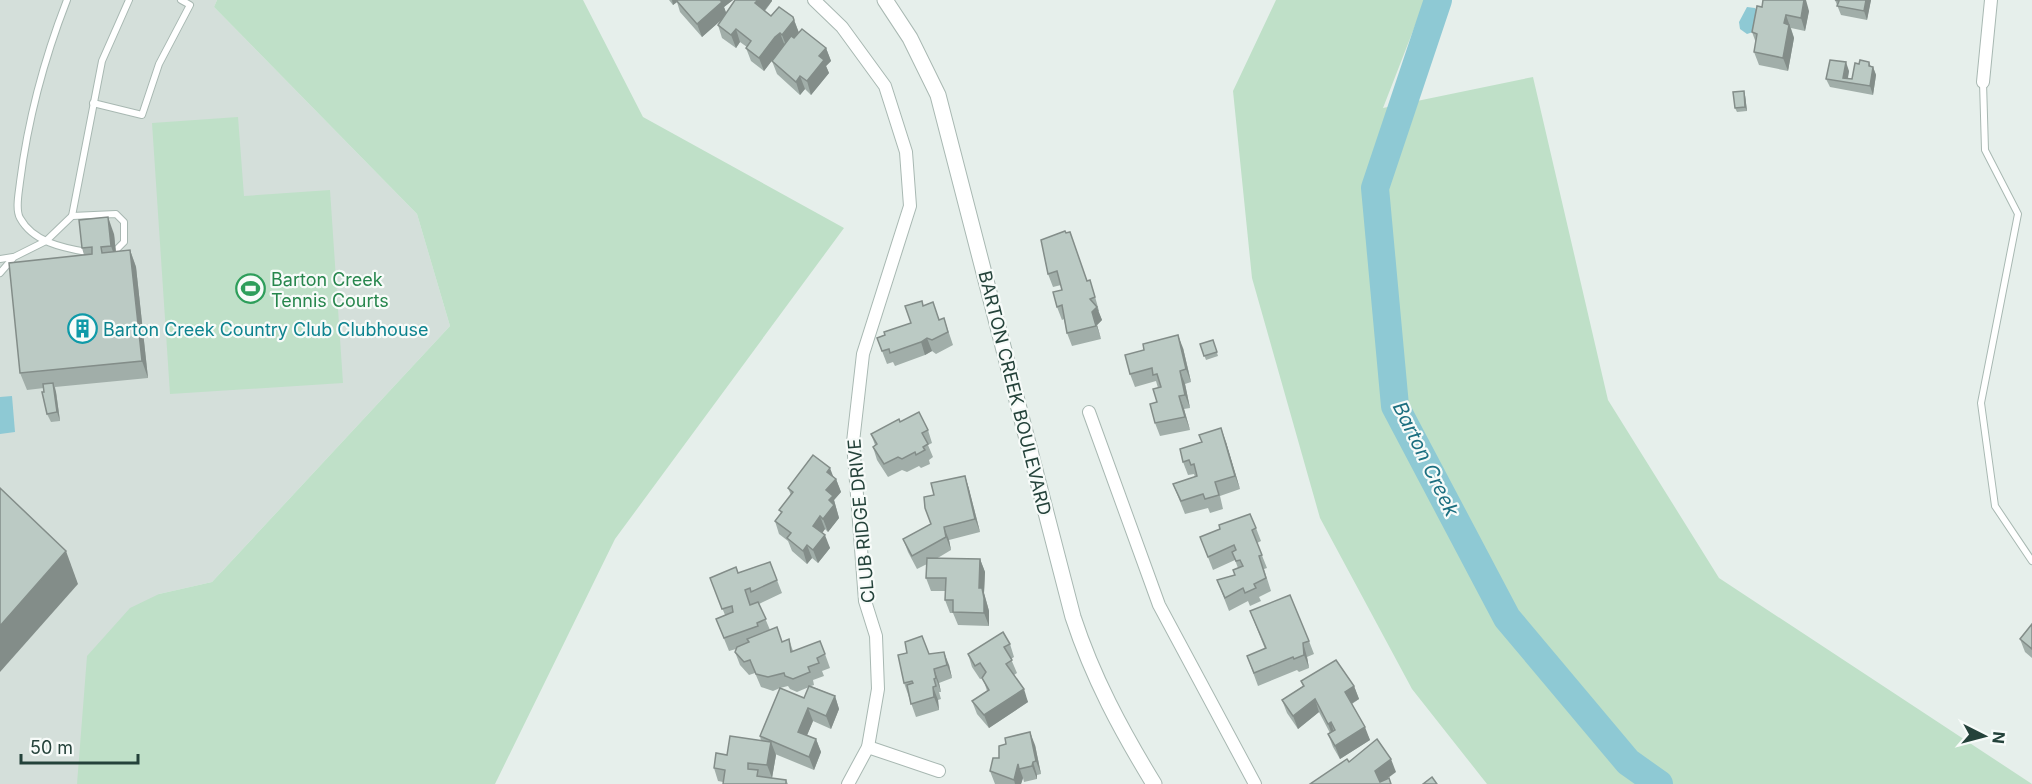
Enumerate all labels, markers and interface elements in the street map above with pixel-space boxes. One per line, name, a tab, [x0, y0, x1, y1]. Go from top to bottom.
place label: Barton Creek Tennis Courts	[271, 269, 389, 311]
street label: BARTON CREEK BOULEVARD	[974, 269, 1056, 517]
sports icon: Barton Creek Tennis Courts	[234, 273, 266, 305]
building icon: Barton Creek Country Club Clubhouse	[66, 313, 98, 345]
place label: Barton Creek Country Club Clubhouse	[103, 319, 429, 340]
water label: Barton Creek	[1388, 398, 1465, 521]
street label: CLUB RIDGE DRIVE	[843, 438, 879, 604]
north arrow	[1954, 706, 2014, 766]
scale bar	[21, 727, 138, 765]
text: N	[1988, 730, 2010, 745]
text: 50 m	[30, 737, 73, 758]

